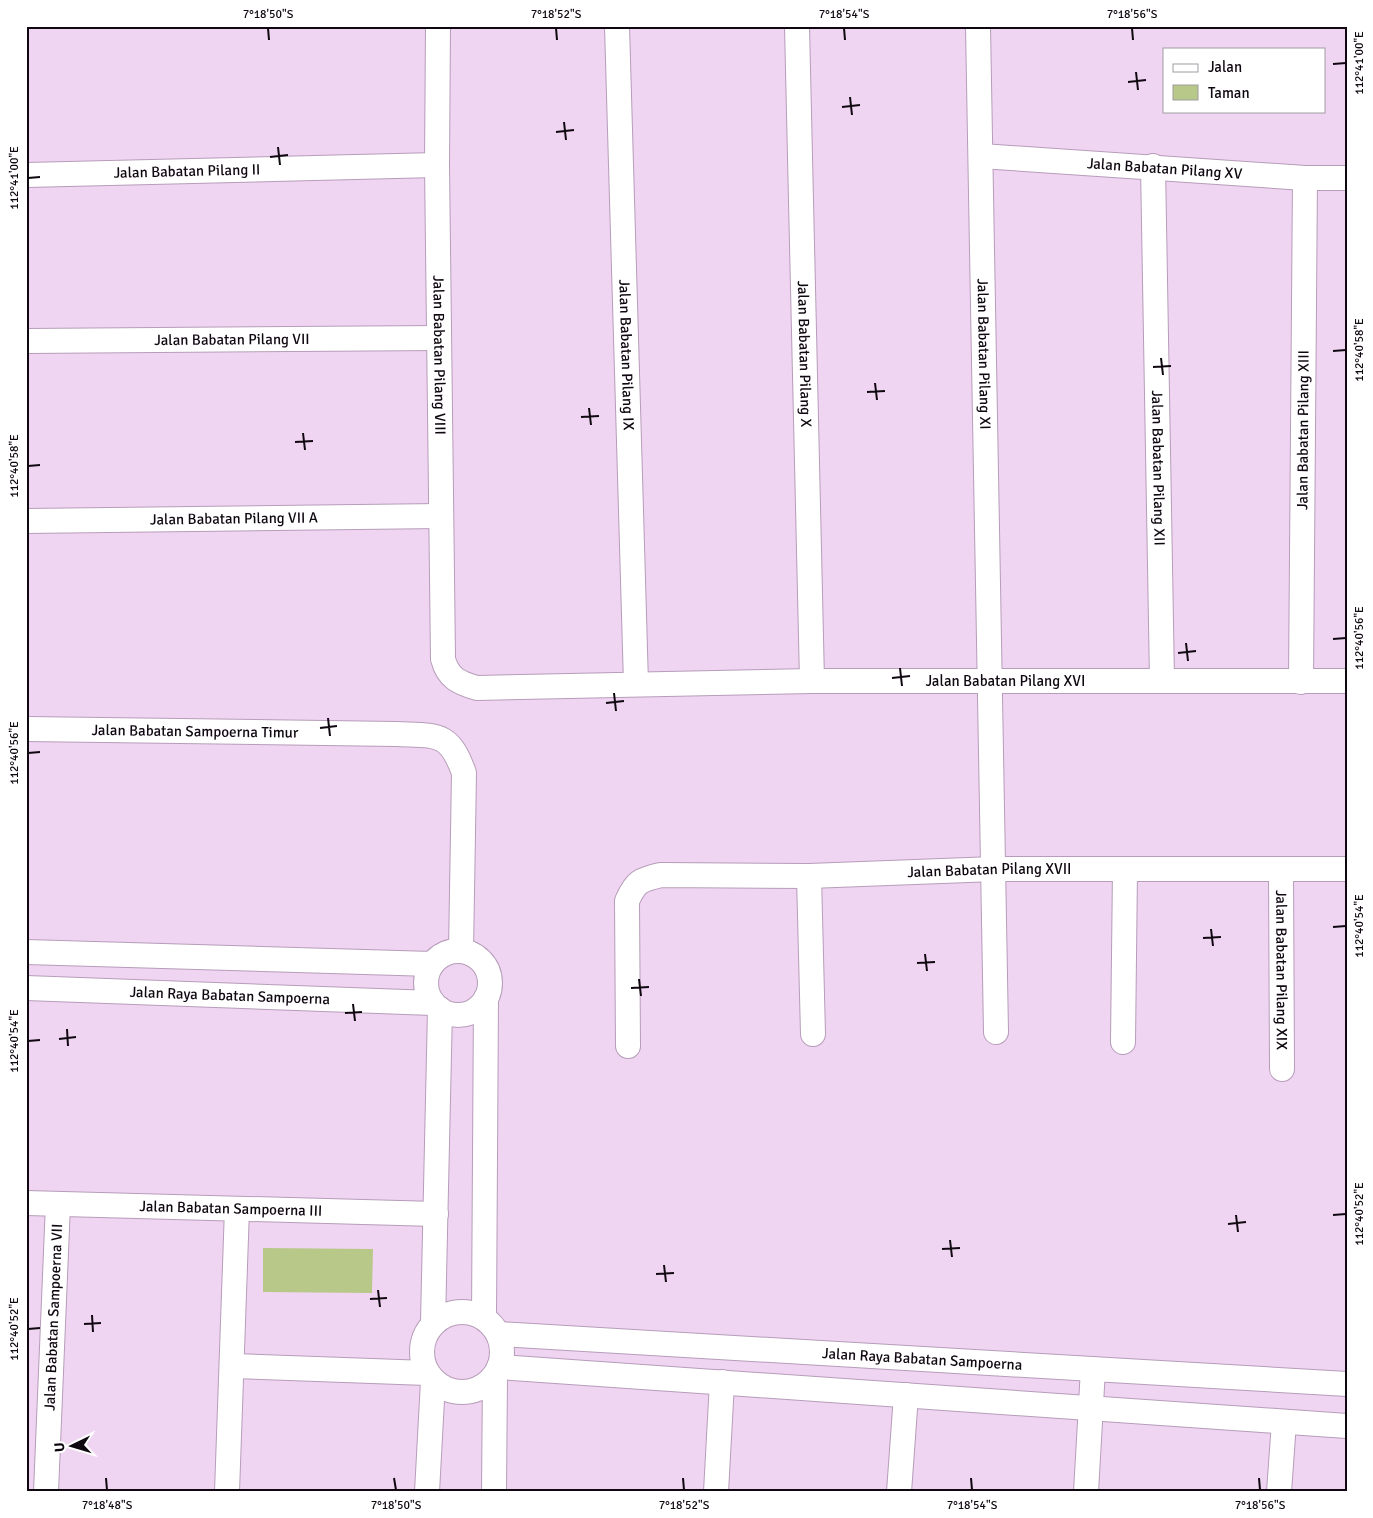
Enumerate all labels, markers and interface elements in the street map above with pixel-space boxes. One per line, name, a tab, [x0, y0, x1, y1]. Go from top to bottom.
text: 7°18'50"S	[243, 7, 294, 22]
text: 7°18'52"S	[531, 7, 582, 22]
text: 7°18'54"S	[819, 7, 870, 22]
text: 7°18'56"S	[1107, 7, 1158, 22]
text: 112°41'00"E	[1352, 31, 1367, 95]
legend	[1163, 48, 1326, 112]
text: Jalan	[1208, 58, 1242, 76]
text: Taman	[1208, 84, 1250, 102]
text: 112°41'00"E	[7, 146, 22, 210]
street label: Jalan Babatan Pilang XV	[1086, 154, 1243, 183]
street label: Jalan Babatan Pilang II	[113, 160, 261, 182]
street label: Jalan Babatan Pilang VIII	[429, 275, 449, 435]
street label: Jalan Babatan Pilang XI	[974, 278, 994, 430]
street label: Jalan Babatan Pilang IX	[615, 279, 638, 431]
street label: Jalan Babatan Pilang X	[794, 280, 815, 428]
text: 112°40'58"E	[1352, 318, 1367, 382]
street label: Jalan Babatan Pilang VII	[154, 330, 310, 349]
street label: Jalan Babatan Pilang XIII	[1293, 350, 1313, 510]
street label: Jalan Babatan Pilang XII	[1148, 390, 1169, 546]
text: 112°40'58"E	[7, 434, 22, 498]
street label: Jalan Babatan Pilang VII A	[150, 508, 318, 529]
text: 112°40'56"E	[1352, 606, 1367, 670]
street label: Jalan Babatan Pilang XVI	[926, 672, 1085, 690]
text: 112°40'56"E	[7, 721, 22, 785]
street label: Jalan Babatan Sampoerna Timur	[91, 721, 299, 742]
street label: Jalan Babatan Pilang XVII	[907, 860, 1071, 881]
street label: Jalan Babatan Pilang XIX	[1272, 890, 1291, 1050]
text: 112°40'54"E	[1352, 894, 1367, 958]
street label: Jalan Raya Babatan Sampoerna	[129, 983, 330, 1008]
text: 112°40'54"E	[7, 1009, 22, 1073]
text: 112°40'52"E	[1352, 1182, 1367, 1246]
street label: Jalan Babatan Sampoerna III	[139, 1197, 323, 1220]
street label: Jalan Babatan Sampoerna VII	[40, 1223, 66, 1411]
text: 112°40'52"E	[7, 1297, 22, 1361]
street label: Jalan Raya Babatan Sampoerna	[822, 1344, 1023, 1374]
north arrow	[48, 1420, 98, 1470]
text: U	[51, 1442, 68, 1453]
text: 7°18'48"S	[82, 1498, 133, 1513]
text: 7°18'50"S	[371, 1498, 422, 1513]
text: 7°18'52"S	[659, 1498, 710, 1513]
text: 7°18'54"S	[947, 1498, 998, 1513]
text: 7°18'56"S	[1235, 1498, 1286, 1513]

